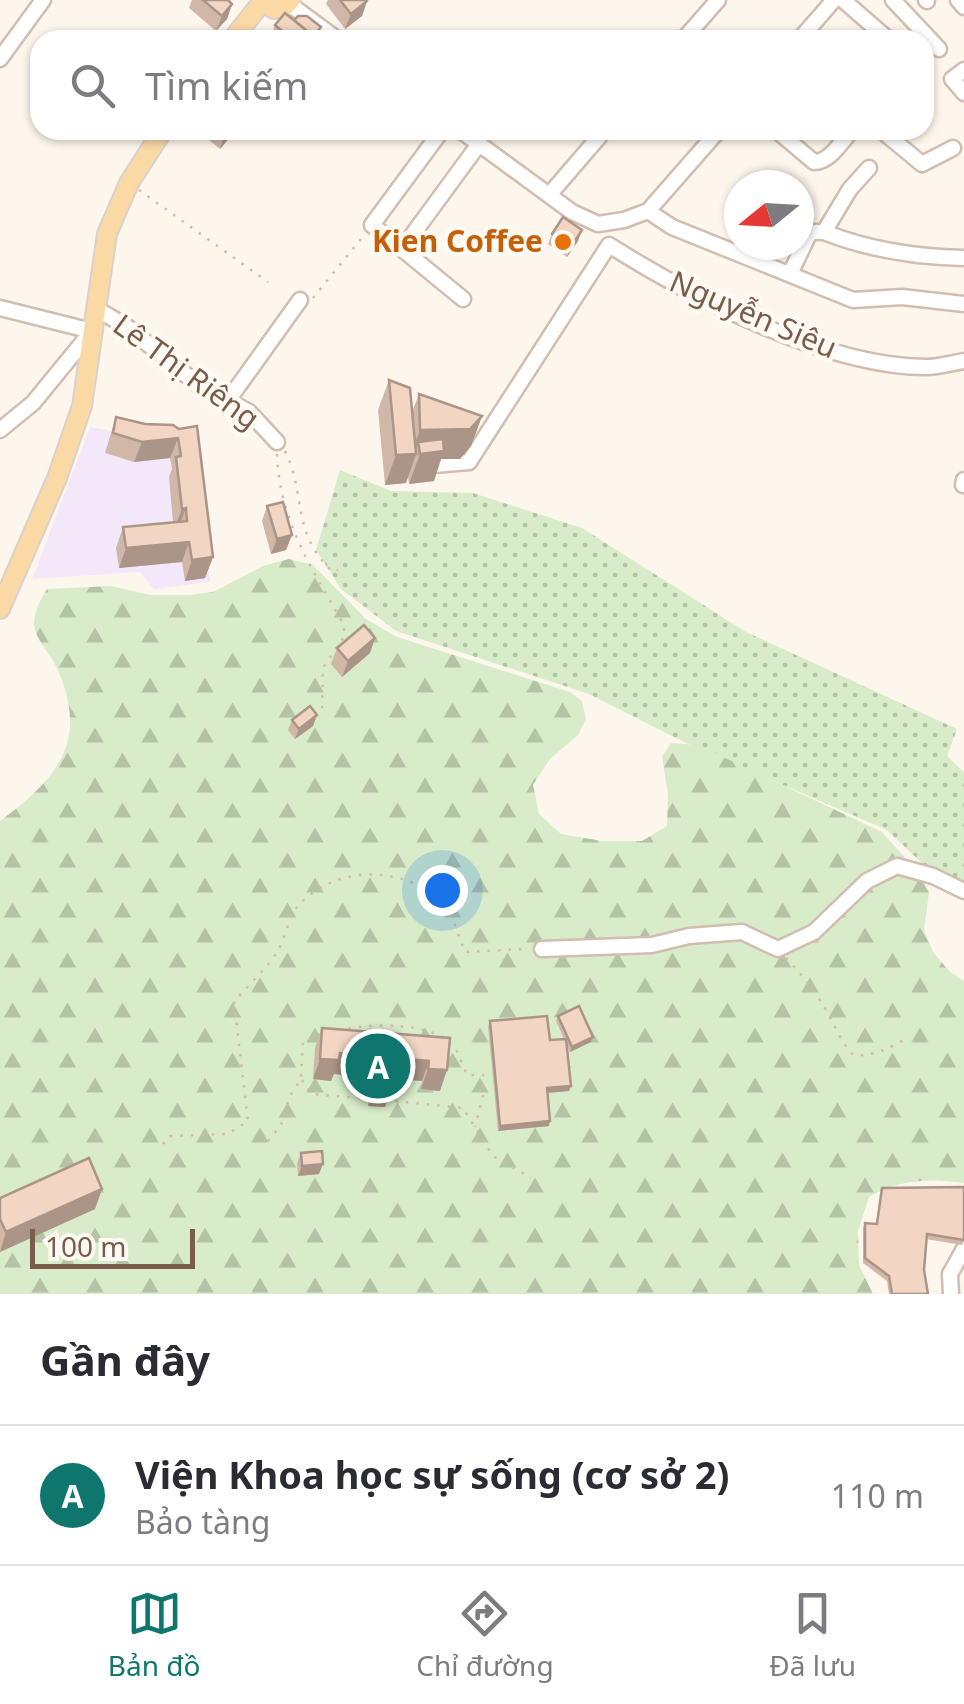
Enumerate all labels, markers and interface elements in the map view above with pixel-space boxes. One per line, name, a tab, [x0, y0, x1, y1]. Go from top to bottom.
search box	[30, 30, 934, 140]
icon: search	[65, 58, 120, 113]
text: Tìm kiếm	[145, 59, 308, 111]
north arrow	[724, 170, 814, 260]
place label: Kien Coffee	[372, 220, 543, 261]
marker: Kien Coffee	[552, 231, 574, 253]
street label: Nguyễn Siêu	[664, 260, 844, 367]
street label: Lê Thị Riêng	[105, 304, 268, 438]
your location	[417, 865, 468, 916]
pin: A	[346, 1028, 410, 1104]
scale bar	[30, 1224, 195, 1268]
text: 100 m	[45, 1227, 127, 1265]
text: Gần đây	[40, 1331, 210, 1388]
text: Viện Khoa học sự sống (cơ sở 2)	[135, 1448, 729, 1500]
text: A	[61, 1474, 84, 1517]
text: 110 m	[831, 1474, 924, 1517]
text: Bảo tàng	[135, 1500, 270, 1543]
tab: Bản đồ	[108, 1586, 201, 1684]
tab: Chỉ đường	[416, 1586, 554, 1684]
tab: Đã lưu	[769, 1586, 856, 1684]

